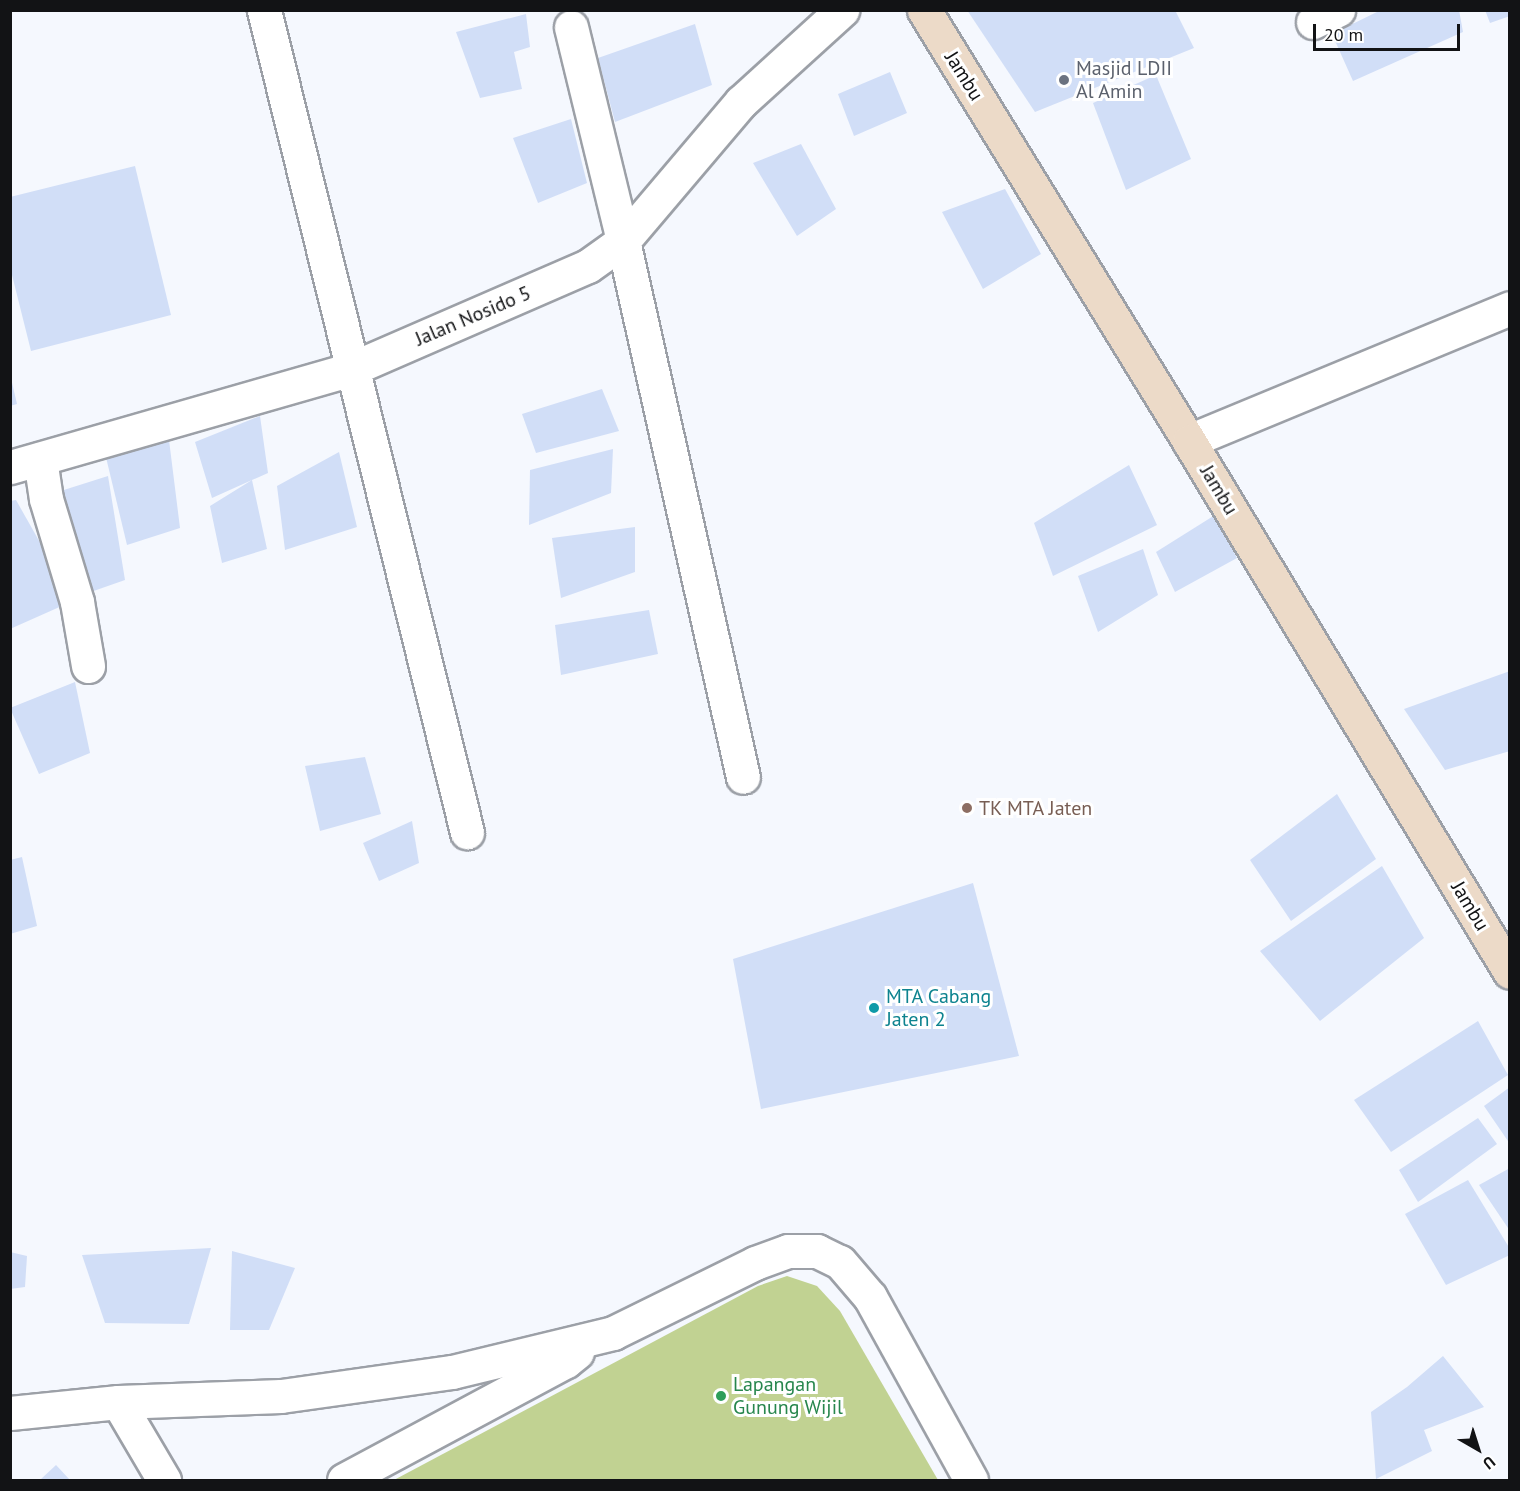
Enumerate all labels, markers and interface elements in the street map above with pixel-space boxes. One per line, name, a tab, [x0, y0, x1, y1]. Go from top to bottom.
scale bar	[1316, 12, 1463, 50]
text: 20 m	[1324, 23, 1363, 46]
street label: Jambu	[940, 47, 988, 105]
place label: Masjid LDII Al Amin	[1076, 56, 1172, 103]
marker: Masjid LDII Al Amin	[1057, 73, 1071, 87]
street label: Jalan Nosido 5	[411, 281, 535, 351]
street label: Jambu	[1195, 461, 1243, 519]
place label: TK MTA Jaten	[979, 796, 1094, 820]
marker: TK MTA Jaten	[960, 801, 974, 815]
street label: Jambu	[1446, 877, 1494, 935]
place label: MTA Cabang Jaten 2	[886, 984, 992, 1031]
marker: MTA Cabang Jaten 2	[867, 1001, 881, 1015]
place label: Lapangan Gunung Wijil	[733, 1372, 843, 1419]
marker: Lapangan Gunung Wijil	[714, 1389, 728, 1403]
north arrow	[1448, 1419, 1508, 1479]
text: U	[1479, 1452, 1500, 1474]

